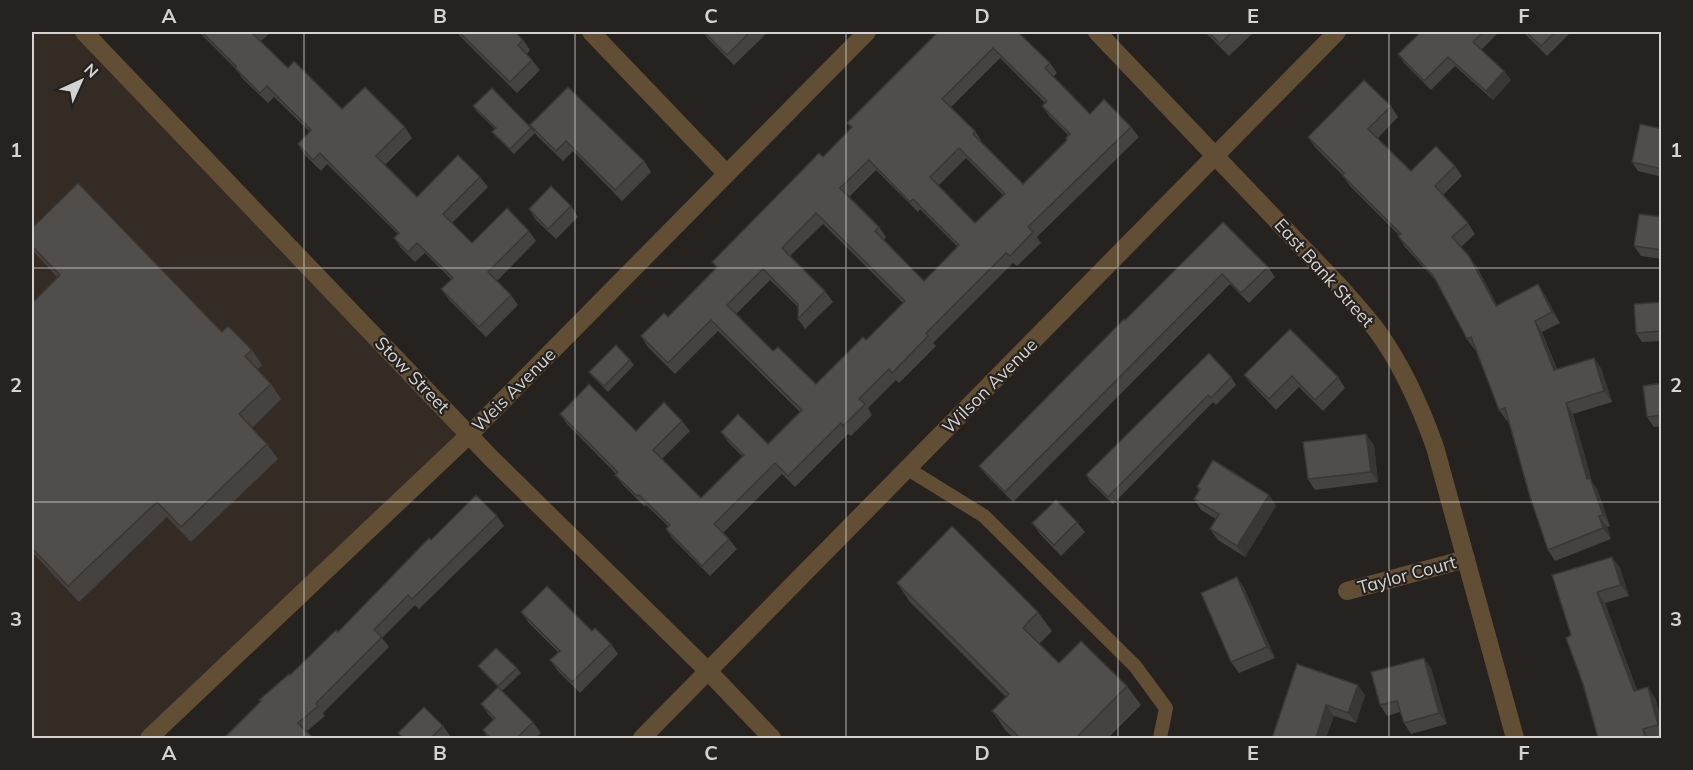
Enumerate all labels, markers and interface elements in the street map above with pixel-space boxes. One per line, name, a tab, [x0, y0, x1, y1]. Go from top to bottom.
text: A	[162, 3, 177, 28]
text: B	[433, 3, 447, 28]
text: C	[704, 3, 718, 28]
text: D	[974, 3, 990, 28]
text: E	[1247, 3, 1259, 28]
text: F	[1518, 3, 1530, 28]
north arrow	[51, 51, 111, 111]
text: N	[80, 59, 103, 82]
text: 1	[10, 137, 22, 162]
text: 1	[1670, 137, 1682, 162]
street label: East Bank Street	[1270, 214, 1379, 332]
street label: Stow Street	[370, 332, 455, 418]
street label: Wilson Avenue	[937, 333, 1042, 438]
street label: Weis Avenue	[467, 343, 560, 436]
text: 2	[10, 372, 22, 397]
text: 2	[1670, 372, 1682, 397]
street label: Taylor Court	[1355, 550, 1459, 599]
text: 3	[10, 606, 22, 631]
text: 3	[1670, 606, 1682, 631]
text: A	[162, 740, 177, 765]
text: B	[433, 740, 447, 765]
text: C	[704, 740, 718, 765]
text: D	[974, 740, 990, 765]
text: E	[1247, 740, 1259, 765]
text: F	[1518, 740, 1530, 765]

